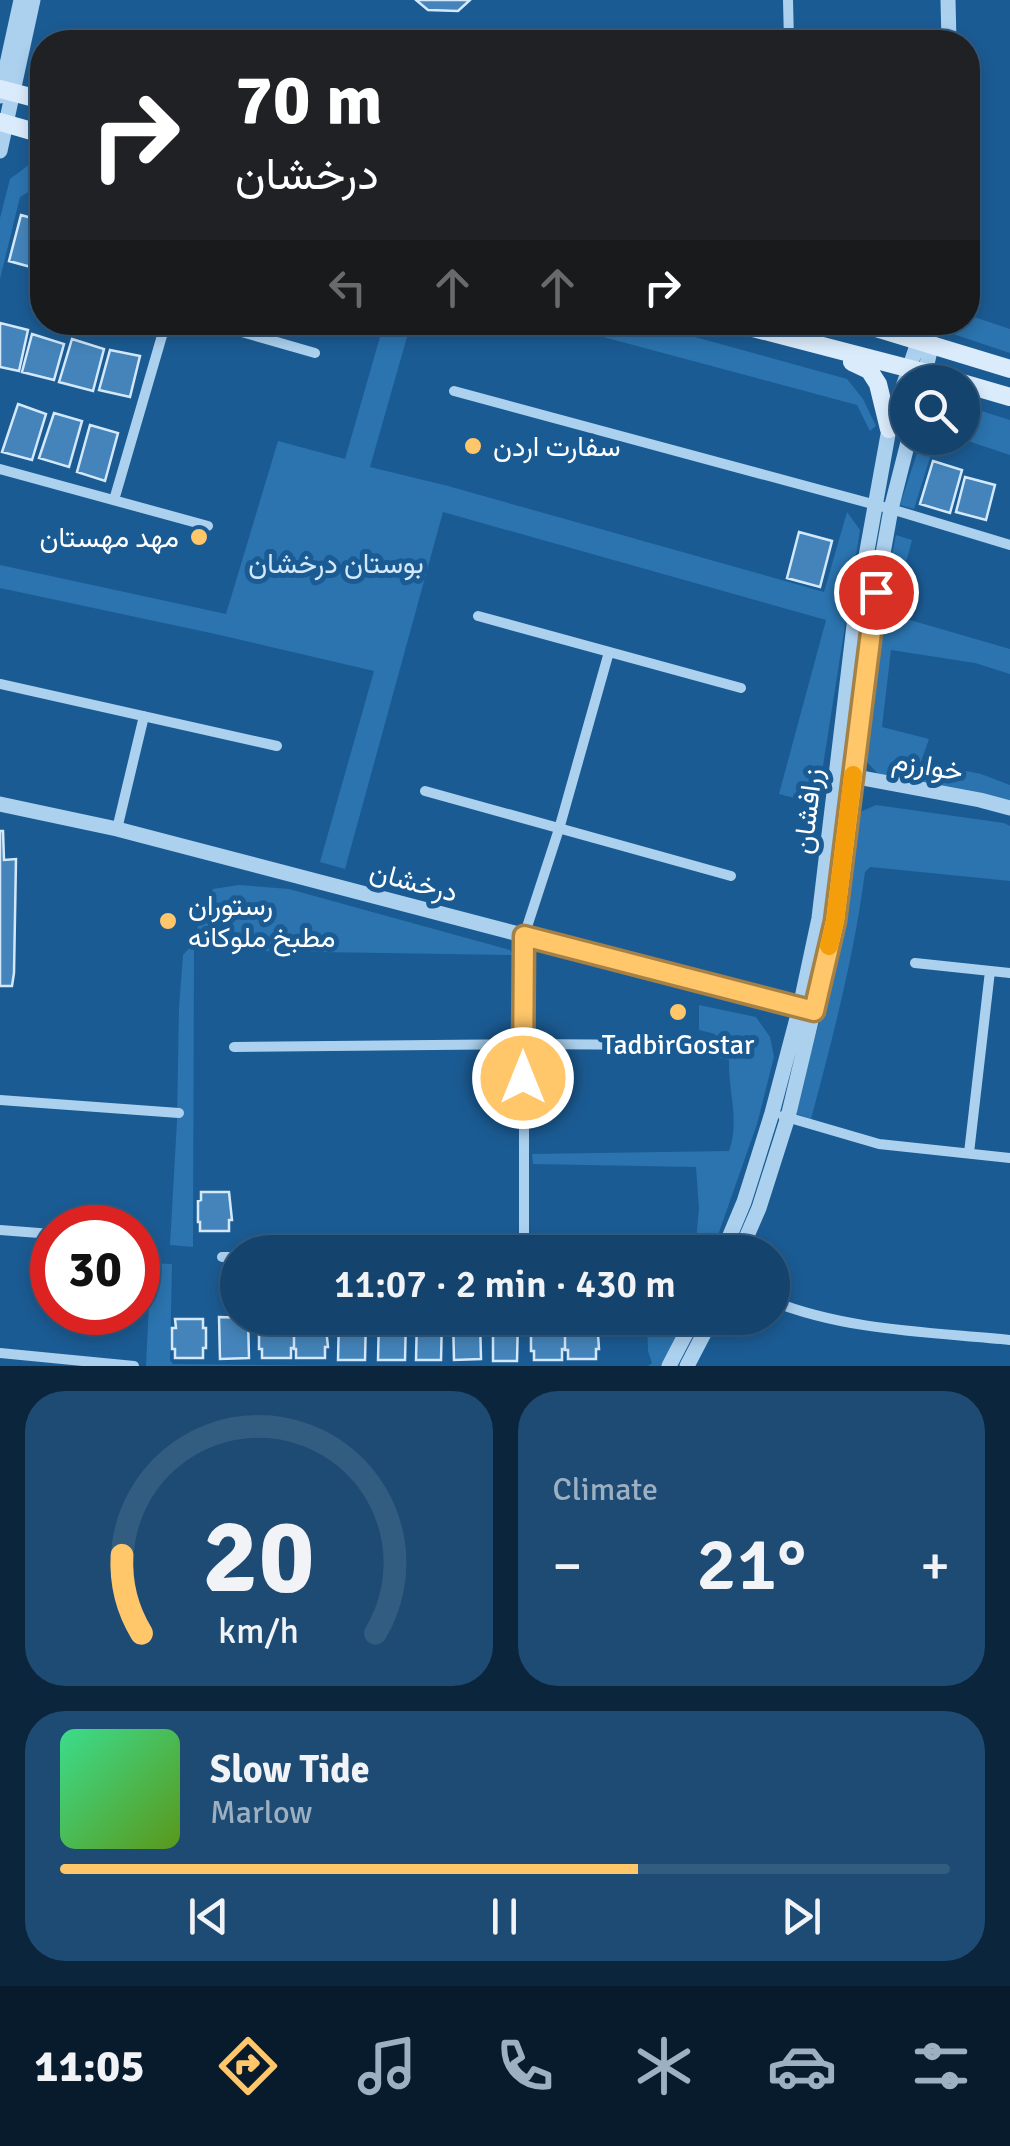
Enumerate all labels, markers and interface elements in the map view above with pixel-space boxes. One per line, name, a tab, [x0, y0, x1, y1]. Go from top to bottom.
text: 70 m	[235, 57, 383, 143]
icon: right	[70, 70, 200, 200]
text: درخشان	[235, 147, 379, 202]
icon: left	[320, 260, 375, 315]
icon: ahead	[425, 260, 480, 315]
icon: ahead	[530, 260, 585, 315]
icon: right	[635, 260, 690, 315]
map controls	[890, 365, 980, 455]
button: search	[890, 365, 980, 455]
place label: سفارت اردن	[493, 430, 621, 464]
marker: سفارت اردن	[462, 435, 484, 457]
place label: مهد مهستان	[40, 521, 179, 555]
marker: مهد مهستان	[188, 526, 210, 548]
park label: بوستان درخشان	[248, 547, 424, 581]
pin	[834, 550, 919, 635]
icon: arrive	[849, 565, 904, 620]
street label: خوارزم	[890, 743, 966, 790]
street label: زرافشان	[786, 766, 830, 856]
street label: درخشان	[366, 854, 461, 910]
place label: رستوران مطبخ ملوکانه	[188, 889, 336, 957]
marker: رستوران مطبخ ملوکانه	[157, 910, 179, 932]
marker: TadbirGostar	[667, 1001, 689, 1023]
position arrow	[471, 1026, 575, 1130]
place label: TadbirGostar	[602, 1028, 755, 1062]
speed limit sign: 30	[30, 1205, 160, 1335]
text: 11:07 · 2 min · 430 m	[334, 1261, 676, 1308]
text: Climate	[553, 1470, 658, 1509]
text: 20	[203, 1493, 315, 1621]
text: 21°	[696, 1518, 806, 1611]
text: −	[553, 1532, 582, 1600]
text: +	[920, 1532, 950, 1600]
text: km/h	[218, 1609, 299, 1653]
text: Slow Tide	[210, 1746, 370, 1793]
text: Marlow	[210, 1793, 312, 1832]
icon: previous	[181, 1889, 236, 1944]
icon: pause	[477, 1889, 532, 1944]
icon: next	[774, 1889, 829, 1944]
icon: directions	[213, 2031, 283, 2101]
icon: music	[352, 2031, 422, 2101]
icon: phone	[490, 2031, 560, 2101]
icon: climate	[629, 2031, 699, 2101]
icon: car	[767, 2031, 837, 2101]
icon: filters	[906, 2031, 976, 2101]
text: 11:05	[34, 2039, 145, 2094]

